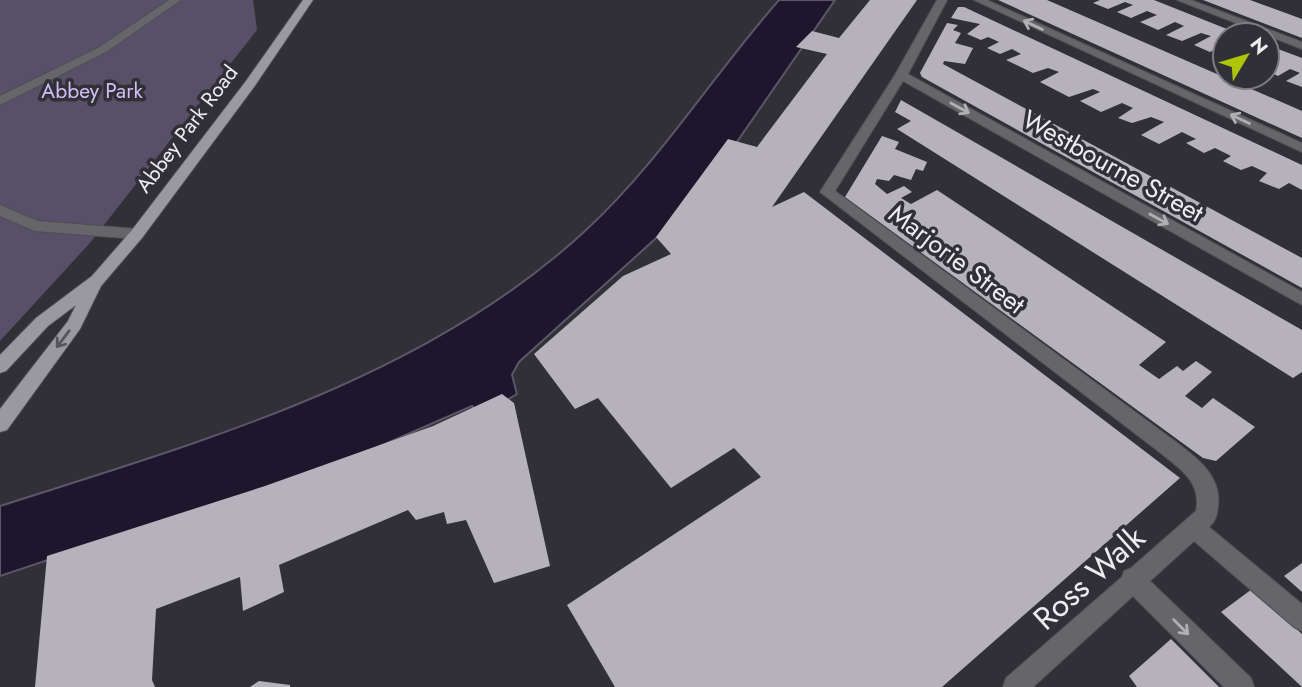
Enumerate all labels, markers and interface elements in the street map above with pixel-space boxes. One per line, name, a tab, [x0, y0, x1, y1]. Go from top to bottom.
one-way arrow	[1023, 17, 1044, 31]
north arrow	[1211, 21, 1281, 91]
text: N	[1244, 32, 1274, 60]
street label: Abbey Park Road	[129, 59, 245, 199]
park label: Abbey Park	[41, 76, 143, 106]
street label: Westbourne Street	[1015, 100, 1211, 232]
one-way arrow	[950, 101, 970, 115]
one-way arrow	[1230, 112, 1251, 125]
street label: Marjorie Street	[881, 195, 1034, 323]
one-way arrow	[1148, 213, 1169, 226]
one-way arrow	[56, 329, 71, 348]
street label: Ross Walk	[1023, 515, 1156, 641]
one-way arrow	[1172, 619, 1189, 636]

